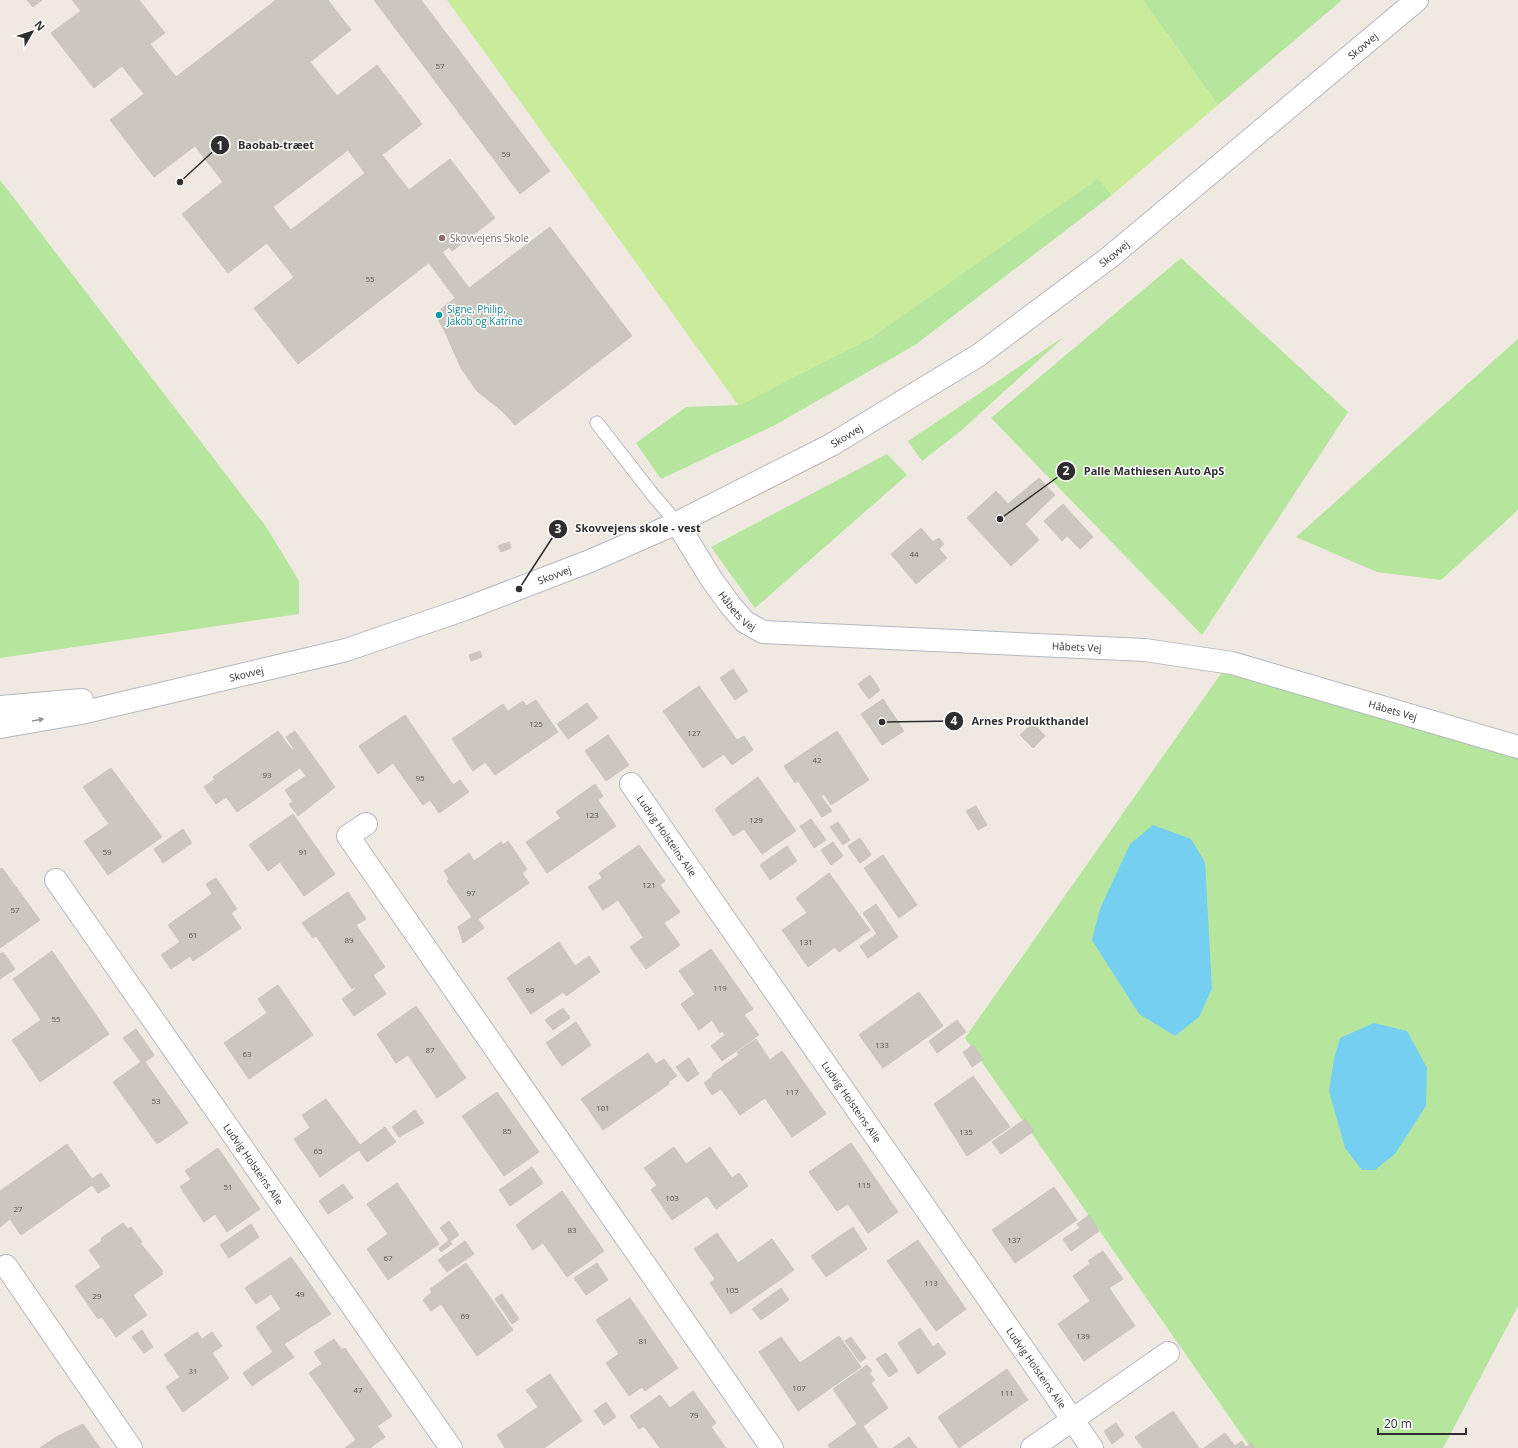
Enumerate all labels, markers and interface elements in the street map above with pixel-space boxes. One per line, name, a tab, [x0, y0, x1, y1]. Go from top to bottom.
north arrow	[12, 12, 52, 52]
text: N	[32, 17, 49, 34]
street label: Skovvej	[1345, 29, 1380, 62]
house number: 57	[435, 60, 445, 71]
callout: Baobab-træet	[210, 134, 322, 157]
text: 1	[217, 137, 223, 154]
text: Baobab-træet	[238, 137, 314, 152]
house number: 59	[501, 148, 511, 159]
place label: Skovvejens Skole	[450, 231, 529, 245]
marker: Skovvejens Skole	[437, 233, 447, 243]
street label: Skovvej	[1096, 237, 1132, 270]
house number: 55	[365, 273, 375, 284]
place label: Signe, Philip, Jakob og Katrine	[446, 302, 523, 328]
marker: Signe, Philip, Jakob og Katrine	[434, 310, 444, 320]
street label: Skovvej	[828, 421, 865, 451]
callout: Palle Mathiesen Auto ApS	[1056, 460, 1233, 483]
text: 2	[1063, 462, 1070, 479]
text: Palle Mathiesen Auto ApS	[1084, 463, 1224, 478]
callout: Skovvejens skole - vest	[548, 517, 709, 540]
text: 3	[555, 520, 562, 537]
text: Skovvejens skole - vest	[575, 520, 701, 535]
house number: 44	[909, 548, 919, 559]
street label: Skovvej	[535, 562, 573, 588]
street label: Håbets Vej	[715, 588, 758, 634]
street label: Håbets Vej	[1052, 639, 1102, 655]
street label: Skovvej	[228, 663, 265, 685]
street label: Håbets Vej	[1367, 697, 1419, 724]
callout: Arnes Produkthandel	[944, 709, 1097, 732]
text: 4	[951, 712, 958, 729]
text: Arnes Produkthandel	[971, 713, 1089, 728]
one-way arrow	[32, 717, 45, 723]
house number: 125	[529, 718, 543, 729]
house number: 127	[687, 727, 701, 738]
house number: 42	[812, 754, 822, 765]
house number: 93	[262, 769, 272, 780]
house number: 95	[415, 772, 425, 783]
street label: Ludvig Holsteins Alle	[634, 792, 700, 879]
house number: 123	[585, 809, 599, 820]
house number: 129	[749, 814, 763, 825]
house number: 59	[102, 846, 112, 857]
house number: 91	[298, 846, 308, 857]
house number: 121	[642, 879, 656, 890]
house number: 97	[466, 887, 476, 898]
house number: 57	[10, 904, 20, 915]
house number: 61	[188, 929, 198, 940]
house number: 89	[344, 934, 354, 945]
house number: 131	[799, 936, 813, 947]
house number: 119	[713, 982, 727, 993]
house number: 99	[525, 984, 535, 995]
house number: 55	[51, 1013, 61, 1024]
house number: 133	[875, 1039, 889, 1050]
house number: 87	[425, 1044, 435, 1055]
house number: 63	[242, 1048, 252, 1059]
street label: Ludvig Holsteins Alle	[819, 1058, 885, 1146]
house number: 117	[785, 1086, 799, 1097]
house number: 53	[151, 1095, 161, 1106]
house number: 101	[596, 1102, 610, 1113]
street label: Ludvig Holsteins Alle	[220, 1121, 287, 1208]
house number: 85	[502, 1125, 512, 1136]
house number: 135	[959, 1126, 973, 1137]
house number: 65	[313, 1145, 323, 1156]
house number: 115	[857, 1179, 871, 1190]
house number: 51	[223, 1181, 233, 1192]
house number: 103	[665, 1192, 679, 1203]
house number: 27	[13, 1203, 23, 1214]
house number: 83	[567, 1224, 577, 1235]
house number: 137	[1007, 1234, 1021, 1245]
house number: 67	[383, 1252, 393, 1263]
house number: 113	[924, 1277, 938, 1288]
house number: 105	[725, 1284, 739, 1295]
house number: 49	[295, 1288, 305, 1299]
house number: 29	[92, 1290, 102, 1301]
house number: 69	[460, 1310, 470, 1321]
street label: Ludvig Holsteins Alle	[1003, 1325, 1070, 1412]
house number: 139	[1076, 1330, 1090, 1341]
house number: 81	[638, 1335, 648, 1346]
house number: 31	[188, 1365, 198, 1376]
house number: 107	[792, 1382, 806, 1393]
house number: 47	[353, 1384, 363, 1395]
house number: 111	[1000, 1387, 1014, 1398]
house number: 79	[689, 1409, 699, 1420]
scale bar	[1378, 1410, 1466, 1436]
text: 20 m	[1384, 1415, 1412, 1432]

